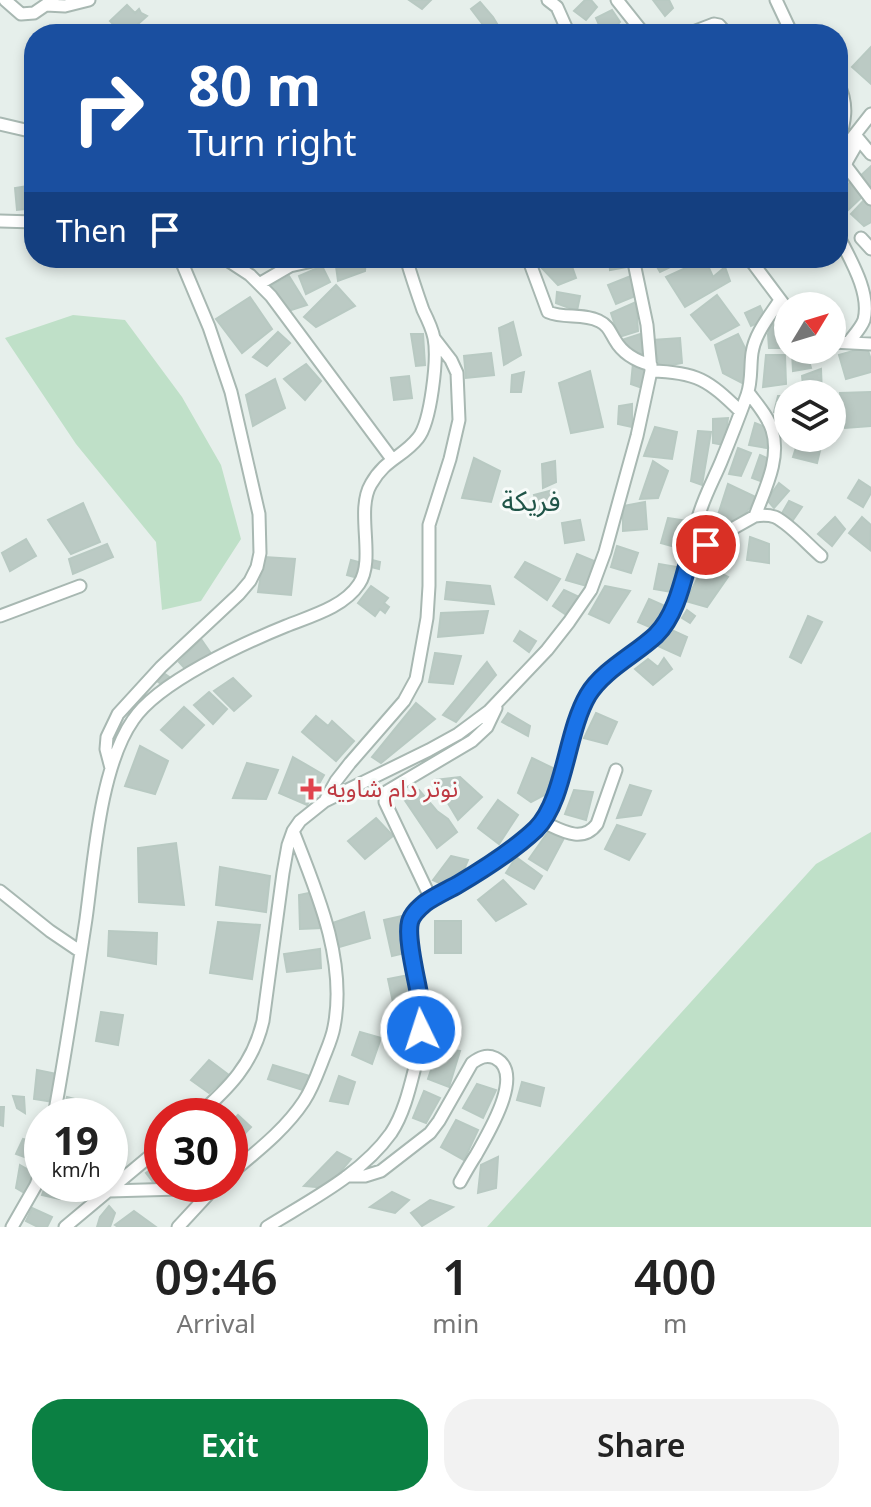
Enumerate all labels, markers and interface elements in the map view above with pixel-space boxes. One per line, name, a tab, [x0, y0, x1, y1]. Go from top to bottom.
text: 80 m	[188, 46, 321, 122]
icon: right	[56, 56, 160, 160]
text: Turn right	[188, 118, 356, 167]
icon: arrive	[143, 208, 187, 252]
text: Then	[56, 210, 127, 251]
north arrow	[774, 292, 846, 364]
map controls	[774, 292, 846, 452]
button: layers	[774, 380, 846, 452]
district label: فريكة	[502, 481, 560, 519]
pin	[672, 511, 740, 579]
icon: arrive	[684, 523, 728, 567]
place label: نوتر دام شاويه	[327, 771, 458, 807]
marker: نوتر دام شاويه	[302, 780, 320, 798]
position arrow	[379, 988, 463, 1072]
speed limit sign: 30	[144, 1098, 248, 1202]
text: 19	[53, 1112, 99, 1167]
text: km/h	[51, 1156, 101, 1183]
text: 09:46	[155, 1244, 278, 1309]
text: 1	[442, 1244, 470, 1309]
text: 400	[634, 1244, 716, 1309]
text: Arrival	[176, 1305, 256, 1341]
text: min	[432, 1305, 479, 1341]
text: m	[663, 1305, 687, 1341]
button: Exit	[32, 1399, 428, 1491]
button: Share	[444, 1399, 839, 1491]

